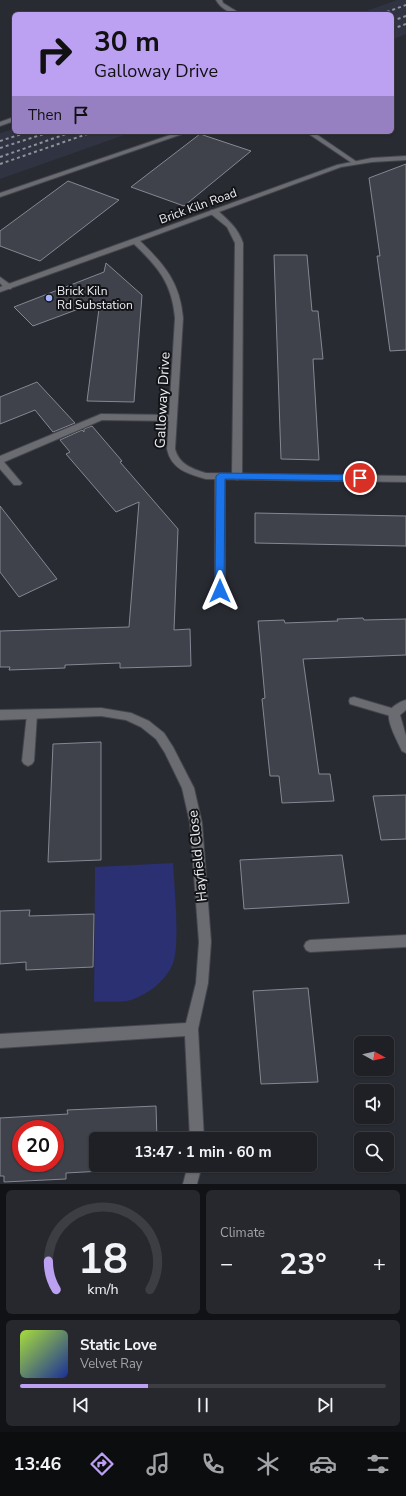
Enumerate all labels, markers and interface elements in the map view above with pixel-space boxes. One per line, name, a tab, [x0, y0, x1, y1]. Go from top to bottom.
text: 30 m	[94, 23, 160, 61]
icon: right	[28, 28, 80, 80]
text: Galloway Drive	[94, 59, 218, 83]
icon: arrive	[70, 104, 92, 126]
text: Then	[28, 105, 62, 125]
street label: Brick Kiln Road	[157, 185, 239, 227]
place label: Brick Kiln Rd Substation	[57, 283, 133, 313]
marker: Brick Kiln Rd Substation	[44, 293, 54, 303]
street label: Galloway Drive	[150, 351, 175, 449]
pin	[343, 461, 377, 495]
icon: arrive	[349, 467, 371, 489]
position arrow	[199, 570, 241, 612]
street label: Hayfield Close	[183, 809, 212, 903]
north arrow	[354, 1036, 394, 1076]
map controls	[354, 1036, 394, 1172]
button: sound	[354, 1084, 394, 1124]
speed limit sign: 20	[12, 1120, 64, 1172]
button: search	[354, 1132, 394, 1172]
text: 13:47 · 1 min · 60 m	[134, 1142, 272, 1162]
text: Climate	[220, 1224, 265, 1242]
text: 18	[78, 1231, 128, 1288]
text: 23°	[279, 1244, 327, 1285]
text: −	[220, 1249, 233, 1279]
text: +	[373, 1249, 386, 1279]
text: km/h	[87, 1280, 119, 1299]
text: Static Love	[80, 1335, 157, 1355]
text: Velvet Ray	[80, 1355, 142, 1373]
icon: previous	[70, 1394, 92, 1416]
icon: pause	[192, 1394, 214, 1416]
icon: next	[314, 1394, 336, 1416]
icon: directions	[88, 1450, 116, 1478]
icon: music	[144, 1450, 172, 1478]
icon: phone	[199, 1450, 227, 1478]
icon: climate	[254, 1450, 282, 1478]
icon: car	[309, 1450, 337, 1478]
icon: filters	[364, 1450, 392, 1478]
text: 13:46	[14, 1452, 61, 1476]

